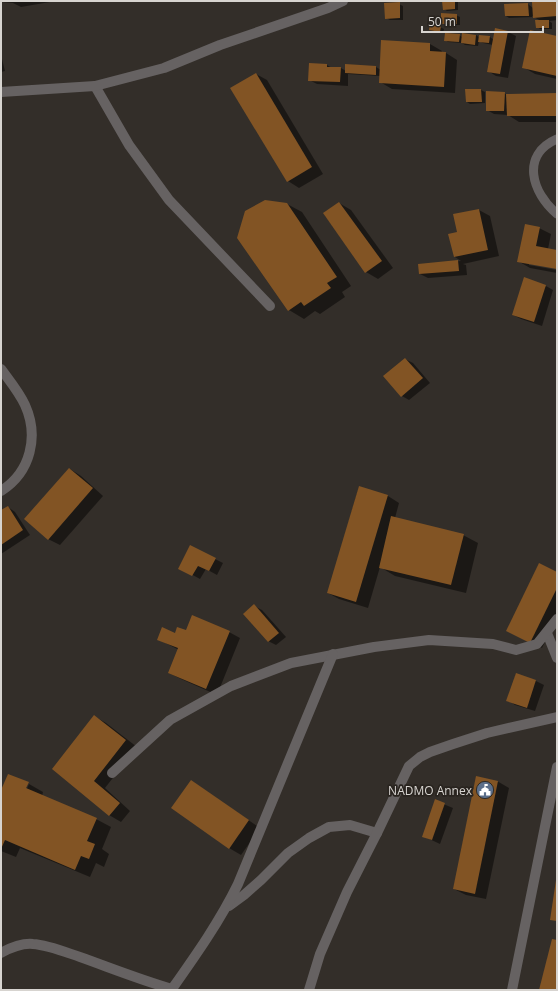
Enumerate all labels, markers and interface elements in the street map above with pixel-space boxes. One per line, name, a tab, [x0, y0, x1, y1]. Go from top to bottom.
scale bar	[422, 8, 543, 34]
text: 50 m	[428, 13, 456, 30]
public building icon: NADMO Annex	[475, 780, 495, 800]
place label: NADMO Annex	[388, 782, 473, 799]

